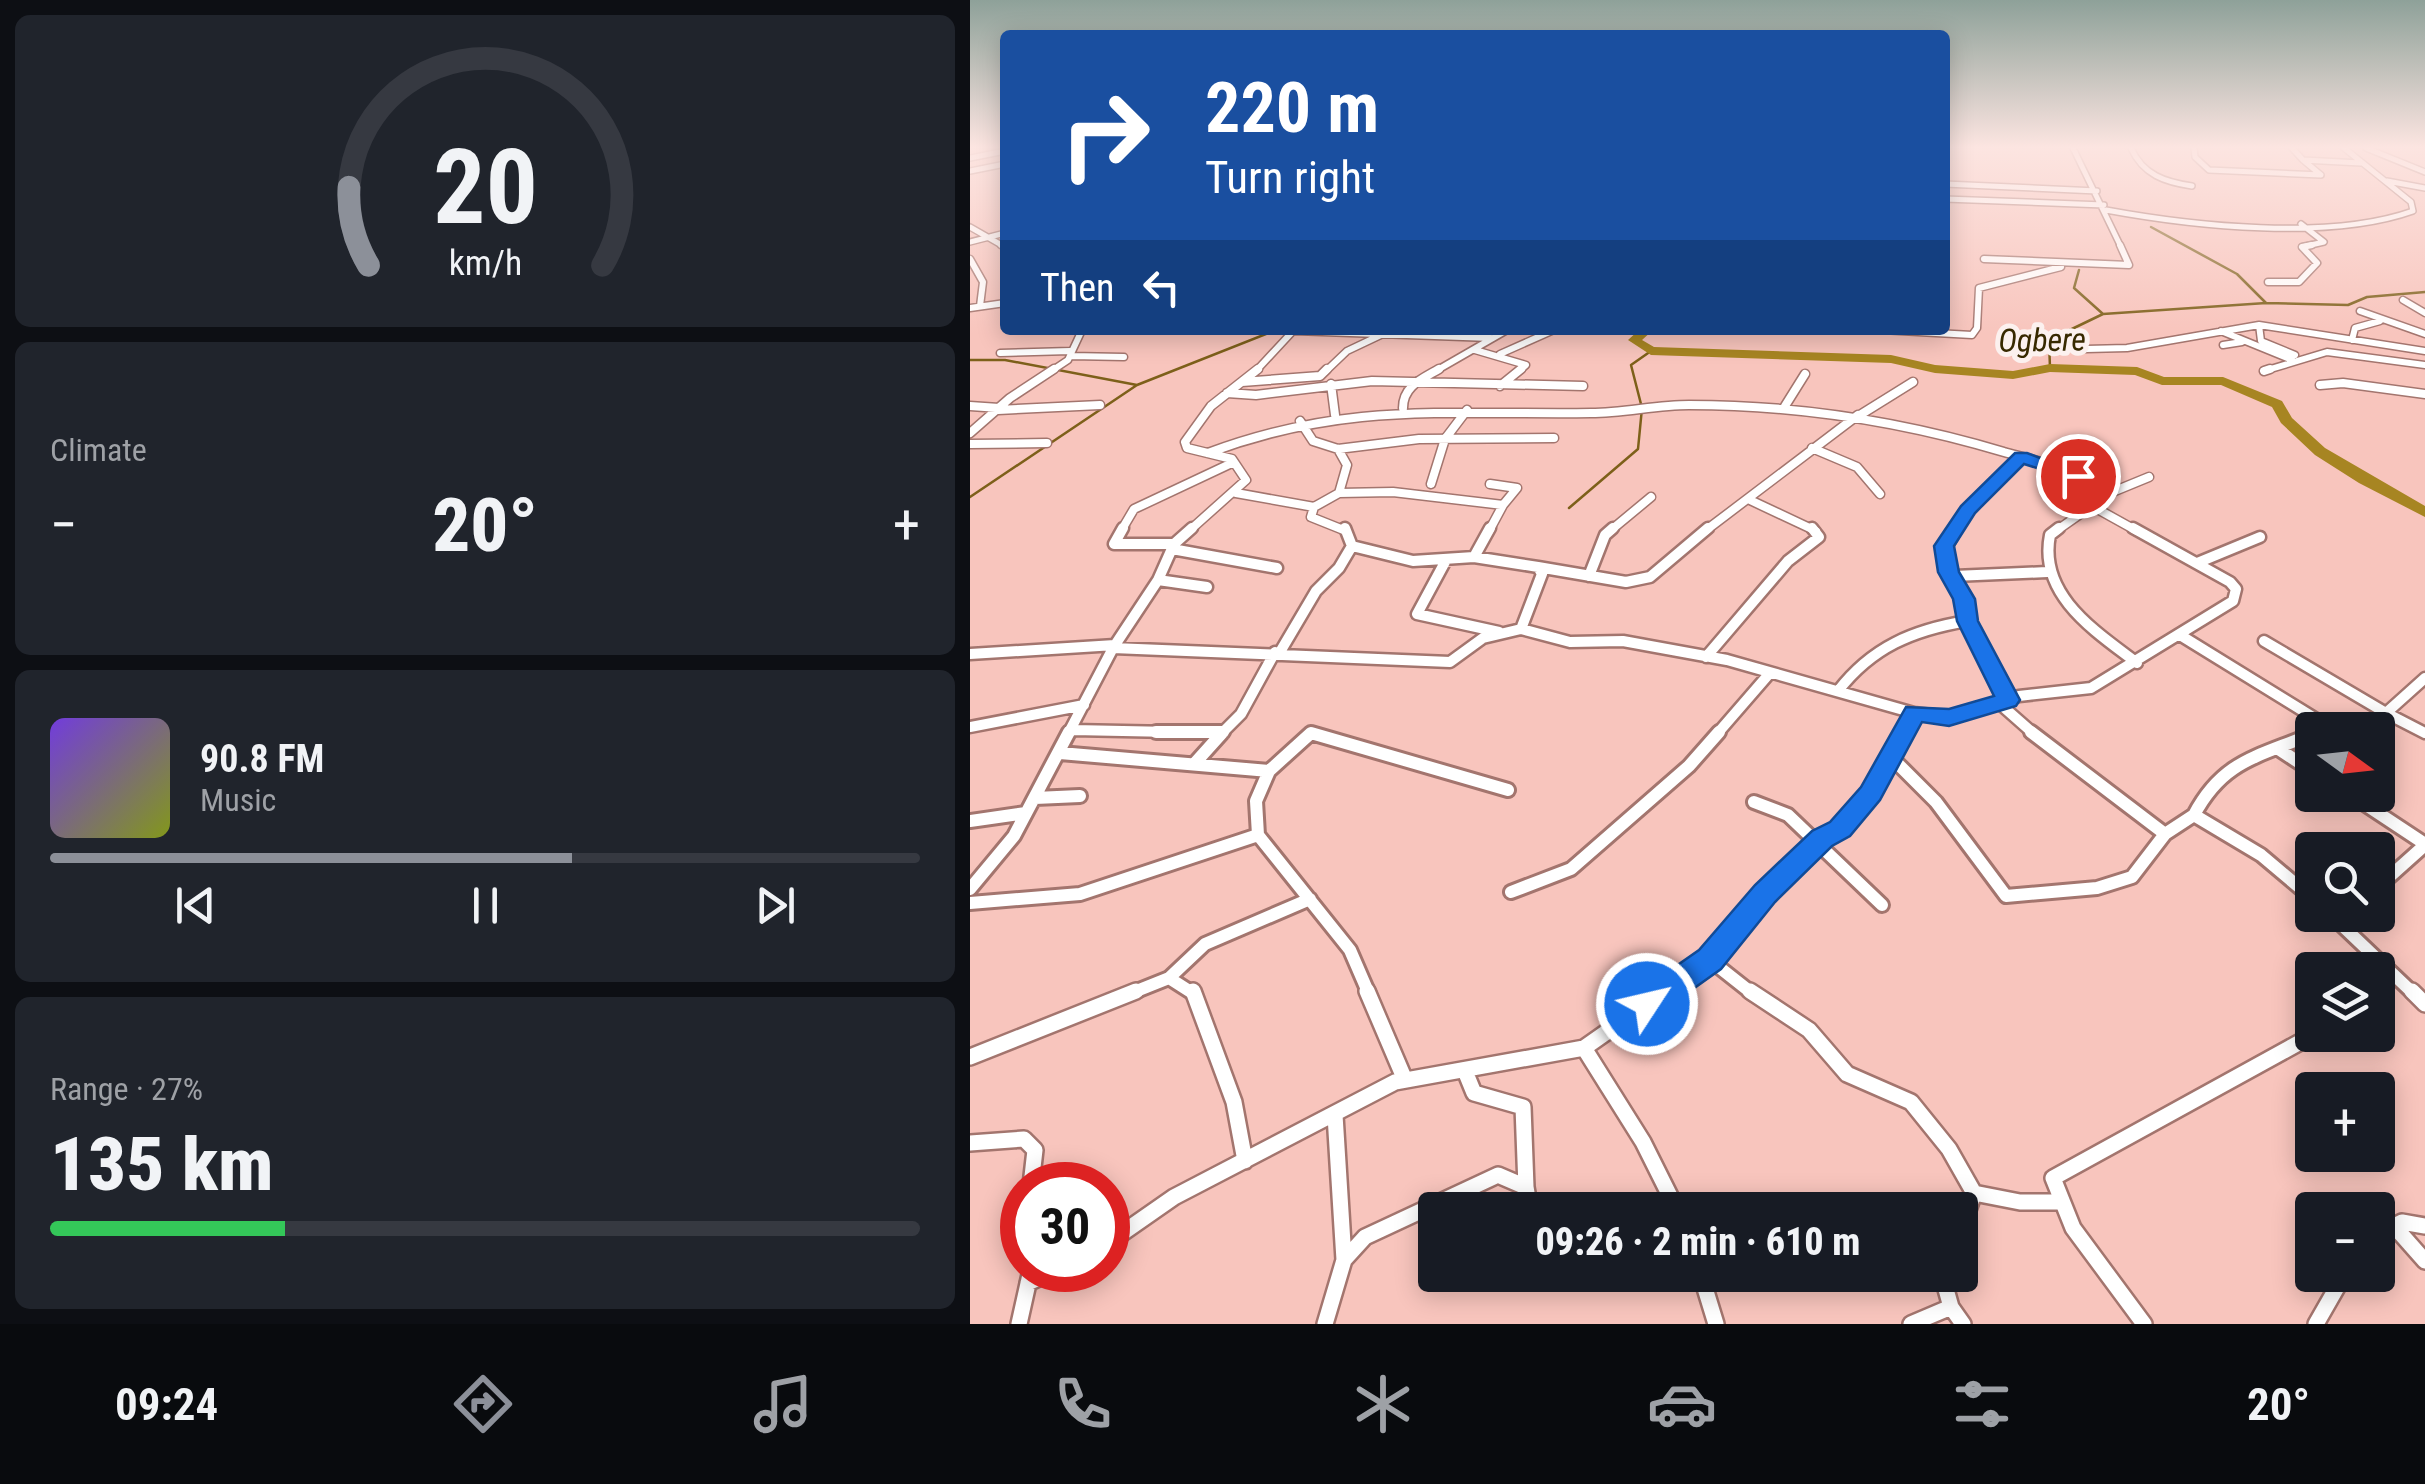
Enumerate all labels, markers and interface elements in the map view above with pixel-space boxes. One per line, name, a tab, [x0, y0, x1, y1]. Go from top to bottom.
text: 220 m	[1205, 67, 1379, 149]
icon: right	[1040, 70, 1170, 200]
text: 20	[432, 127, 538, 248]
text: Turn right	[1205, 151, 1375, 204]
text: km/h	[448, 242, 522, 284]
icon: left	[1134, 260, 1189, 315]
text: Then	[1040, 266, 1114, 310]
water label: Ogbere	[1998, 320, 2086, 360]
text: Climate	[50, 431, 147, 469]
pin	[2036, 434, 2121, 519]
icon: arrive	[2051, 449, 2106, 504]
text: 20°	[432, 481, 538, 569]
text: −	[50, 493, 78, 557]
text: +	[893, 493, 920, 557]
north arrow	[2295, 712, 2395, 812]
map controls	[2295, 712, 2395, 1292]
text: 90.8 FM	[200, 737, 324, 781]
text: Music	[200, 781, 276, 819]
button: search	[2295, 832, 2395, 932]
icon: previous	[168, 878, 223, 933]
icon: pause	[458, 878, 513, 933]
icon: next	[748, 878, 803, 933]
position arrow	[1595, 952, 1699, 1056]
button: layers	[2295, 952, 2395, 1052]
text: Range · 27%	[50, 1070, 203, 1108]
button: +	[2295, 1072, 2395, 1172]
text: 135 km	[50, 1120, 273, 1208]
speed limit sign: 30	[1000, 1162, 1130, 1292]
button: −	[2295, 1192, 2395, 1292]
text: 09:26 · 2 min · 610 m	[1536, 1220, 1860, 1264]
icon: directions	[448, 1369, 518, 1439]
icon: music	[748, 1369, 818, 1439]
icon: phone	[1048, 1369, 1118, 1439]
icon: climate	[1348, 1369, 1418, 1439]
icon: car	[1647, 1369, 1717, 1439]
icon: filters	[1947, 1369, 2017, 1439]
text: 09:24	[115, 1378, 218, 1431]
text: 20°	[2247, 1378, 2310, 1431]

